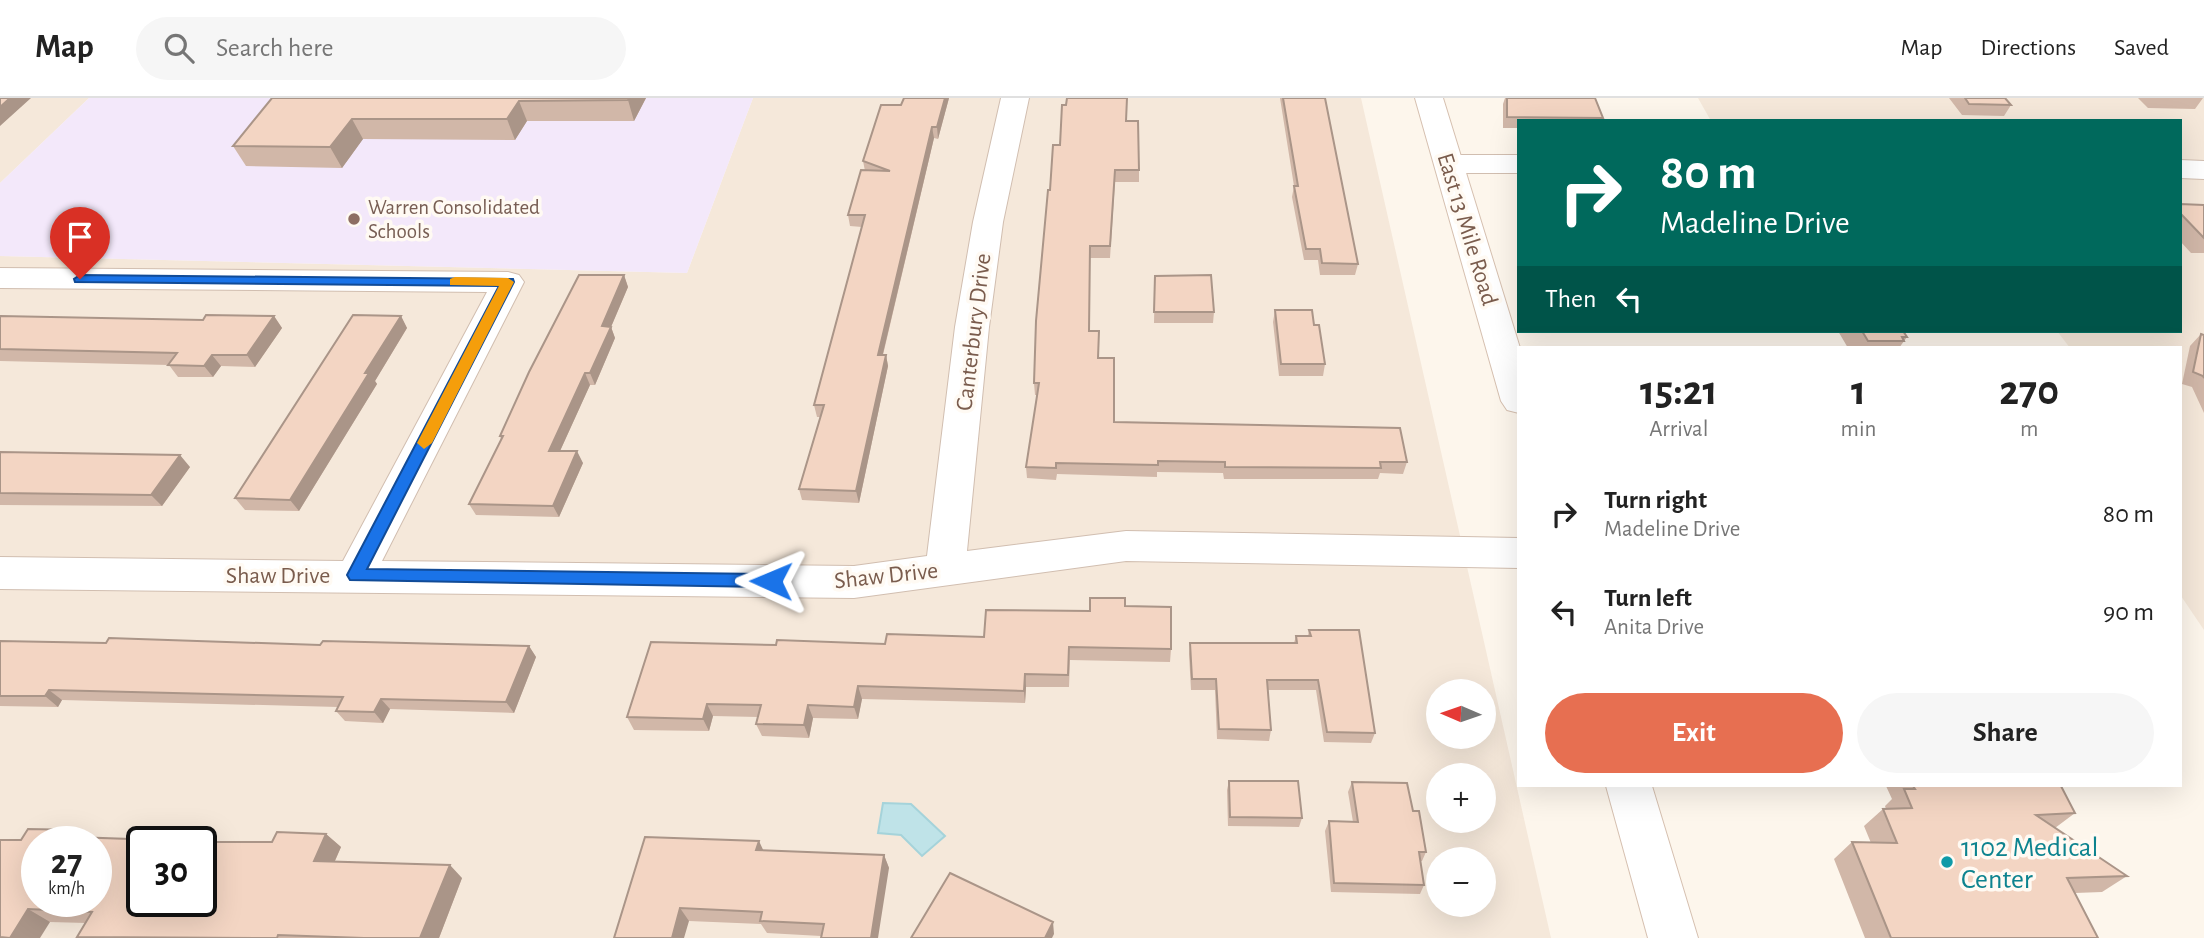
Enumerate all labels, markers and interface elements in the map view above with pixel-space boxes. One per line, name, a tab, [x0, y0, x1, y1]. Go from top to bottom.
search box	[136, 17, 626, 80]
icon: search	[160, 29, 198, 67]
text: Map	[35, 31, 94, 64]
text: Search here	[216, 35, 334, 61]
text: Map	[1900, 36, 1942, 60]
text: Directions	[1980, 36, 2076, 60]
text: Saved	[2114, 36, 2169, 60]
icon: right	[1545, 147, 1636, 238]
text: 80 m	[1660, 149, 1757, 198]
street label: East 13 Mile Road	[1432, 150, 1502, 308]
place label: Warren Consolidated Schools	[368, 197, 540, 242]
pin	[50, 207, 110, 279]
text: Madeline Drive	[1660, 207, 1850, 239]
marker: Warren Consolidated Schools	[346, 211, 362, 227]
icon: arrive	[61, 218, 99, 256]
street label: Canterbury Drive	[952, 252, 996, 412]
icon: left	[1610, 280, 1648, 318]
text: Then	[1545, 286, 1596, 312]
text: 15:21	[1640, 370, 1718, 412]
text: 1	[1851, 370, 1866, 412]
text: 270	[1999, 370, 2059, 412]
text: Arrival	[1649, 418, 1708, 441]
text: min	[1841, 418, 1876, 441]
text: m	[2020, 418, 2038, 441]
text: Turn right	[1604, 487, 1707, 513]
icon: right	[1545, 495, 1583, 533]
text: 80 m	[2103, 501, 2154, 527]
text: Madeline Drive	[1604, 518, 1740, 541]
position arrow	[734, 544, 808, 618]
street label: Shaw Drive	[833, 559, 939, 593]
street label: Shaw Drive	[226, 564, 330, 588]
text: Turn left	[1604, 585, 1692, 611]
icon: left	[1545, 593, 1583, 631]
text: 90 m	[2103, 599, 2154, 625]
text: Anita Drive	[1604, 616, 1704, 639]
north arrow	[1426, 679, 1496, 749]
map controls	[1426, 679, 1496, 917]
button: Exit	[1545, 693, 1843, 773]
button: Share	[1857, 693, 2154, 773]
button: +	[1426, 763, 1496, 833]
speed limit sign: 30	[126, 826, 217, 917]
place label: 1102 Medical Center	[1961, 834, 2098, 894]
text: 27	[51, 845, 82, 880]
button: −	[1426, 847, 1496, 917]
marker: 1102 Medical Center	[1939, 854, 1955, 870]
text: km/h	[48, 880, 85, 898]

